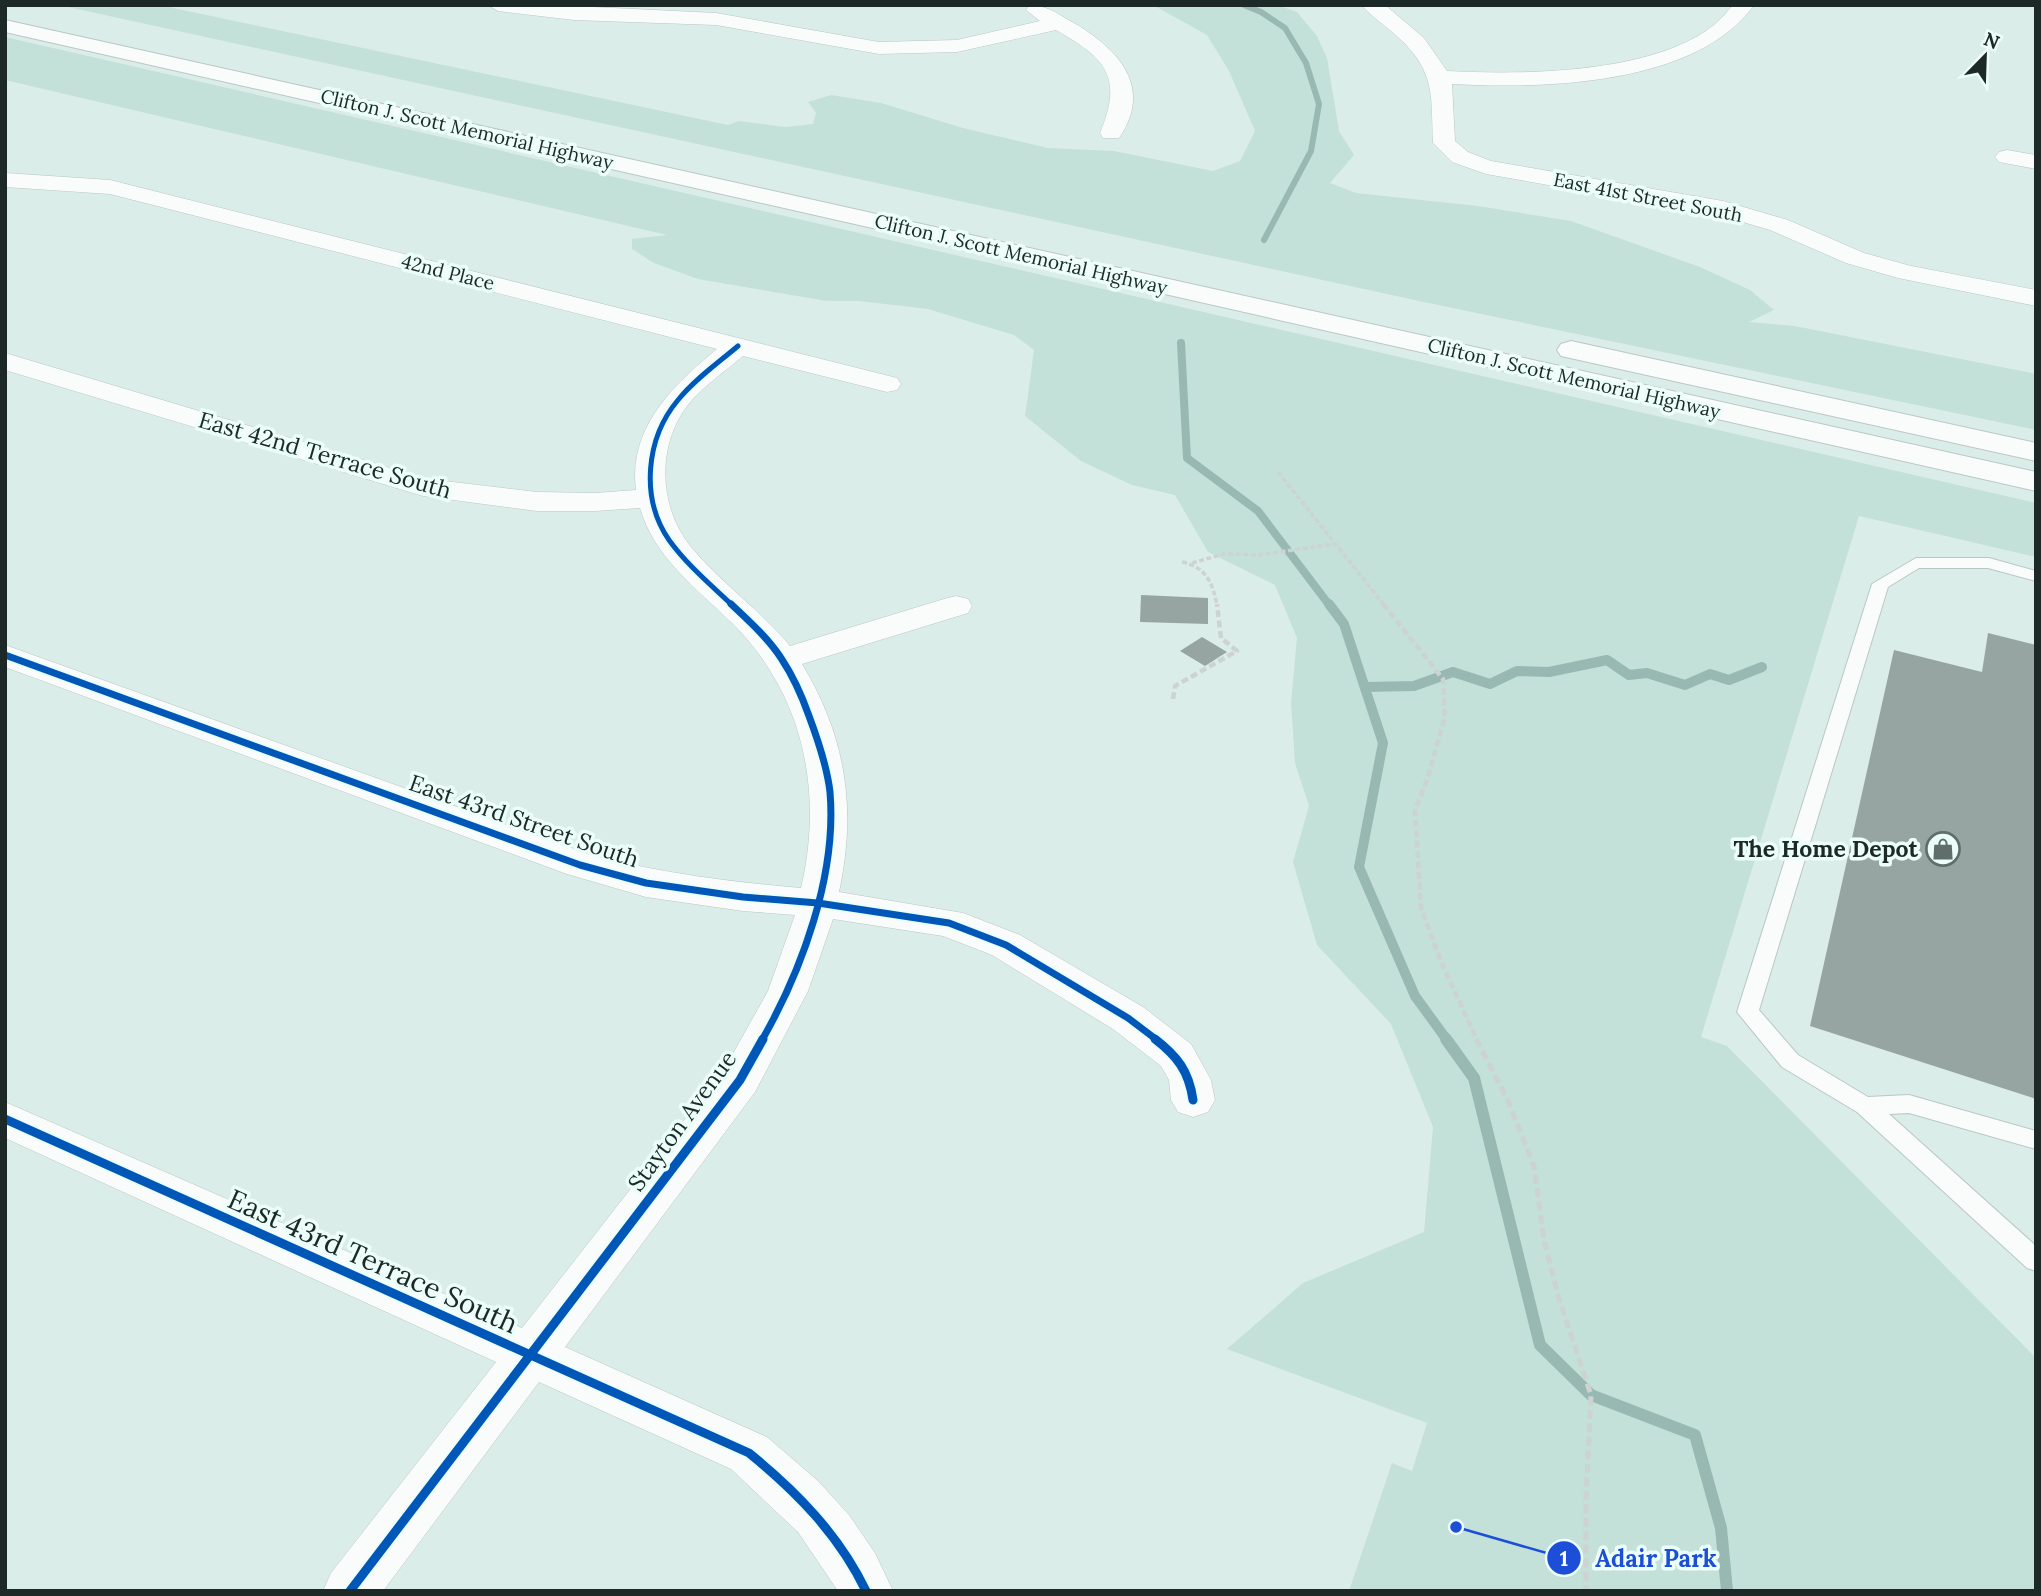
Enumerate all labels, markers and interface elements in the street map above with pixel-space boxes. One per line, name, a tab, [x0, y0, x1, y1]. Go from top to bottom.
north arrow	[1950, 21, 2020, 91]
text: N	[1980, 26, 2003, 54]
street label: Clifton J. Scott Memorial Highway	[318, 84, 616, 174]
street label: East 41st Street South	[1551, 167, 1745, 227]
street label: Clifton J. Scott Memorial Highway	[872, 209, 1170, 299]
street label: 42nd Place	[399, 249, 497, 295]
street label: Clifton J. Scott Memorial Highway	[1425, 333, 1723, 423]
street label: East 42nd Terrace South	[195, 405, 455, 505]
street label: East 43rd Street South	[406, 768, 643, 874]
shop icon: The Home Depot	[1924, 830, 1962, 868]
place label: The Home Depot	[1734, 834, 1918, 863]
street label: Stayton Avenue	[621, 1045, 742, 1196]
street label: East 43rd Terrace South	[222, 1181, 524, 1341]
callout: Adair Park	[1547, 1536, 1731, 1581]
text: Adair Park	[1595, 1543, 1717, 1574]
text: 1	[1560, 1545, 1568, 1572]

